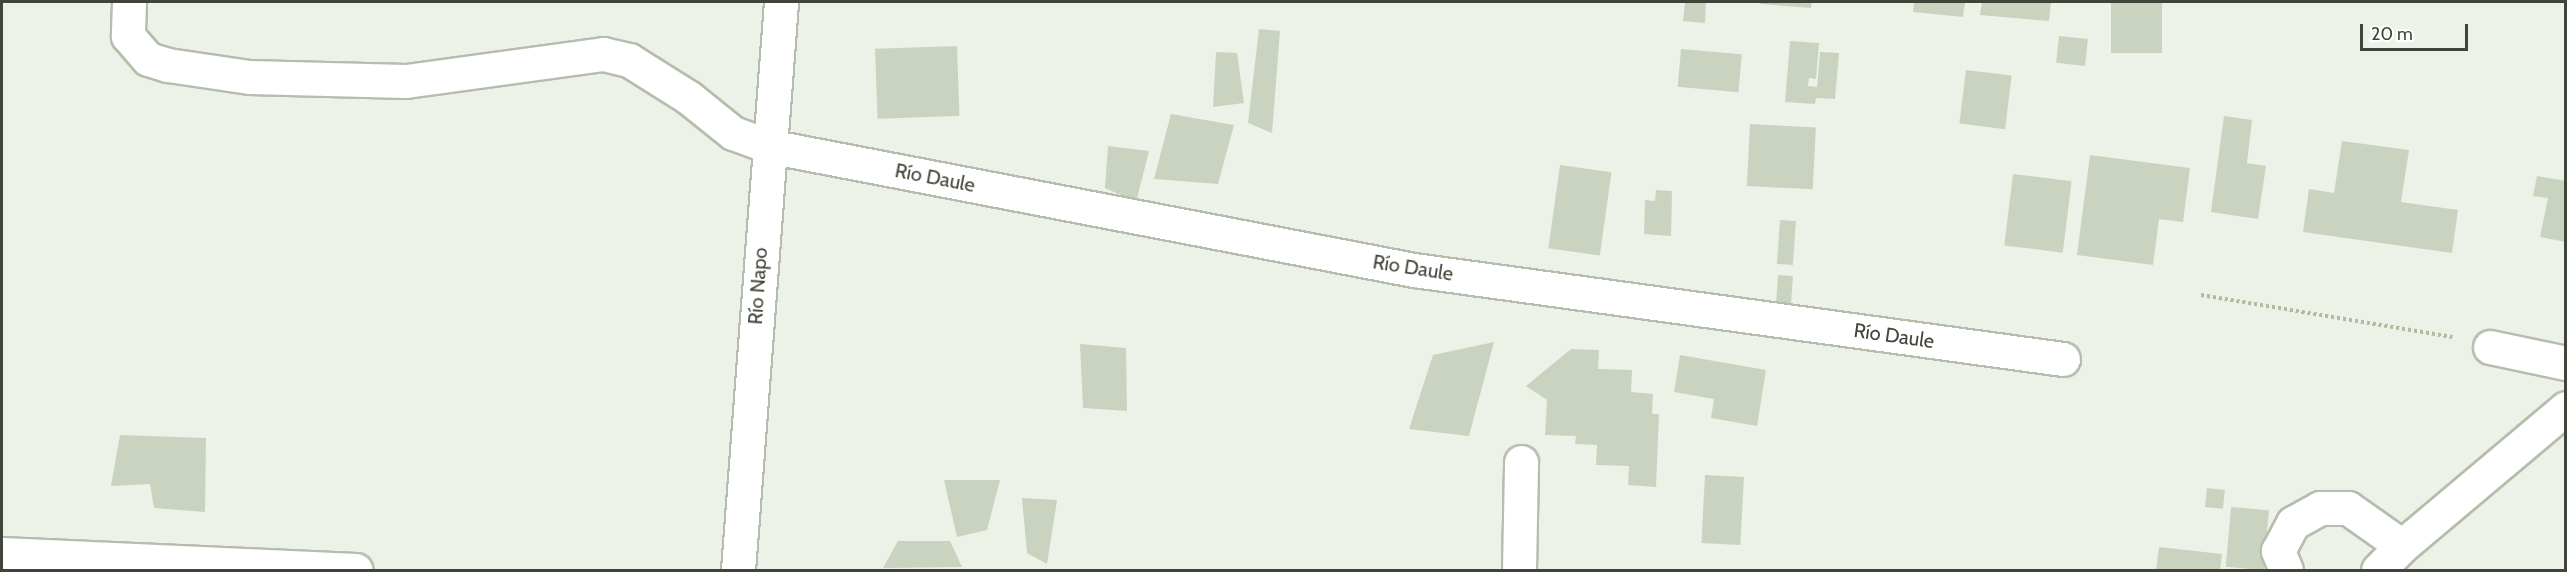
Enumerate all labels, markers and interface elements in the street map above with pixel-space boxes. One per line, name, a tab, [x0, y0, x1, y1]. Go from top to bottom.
scale bar	[2363, 12, 2471, 50]
text: 20 m	[2371, 23, 2413, 45]
street label: Río Daule	[893, 158, 977, 198]
street label: Río Napo	[743, 247, 773, 325]
street label: Río Daule	[1371, 250, 1455, 286]
street label: Río Daule	[1852, 318, 1936, 354]

